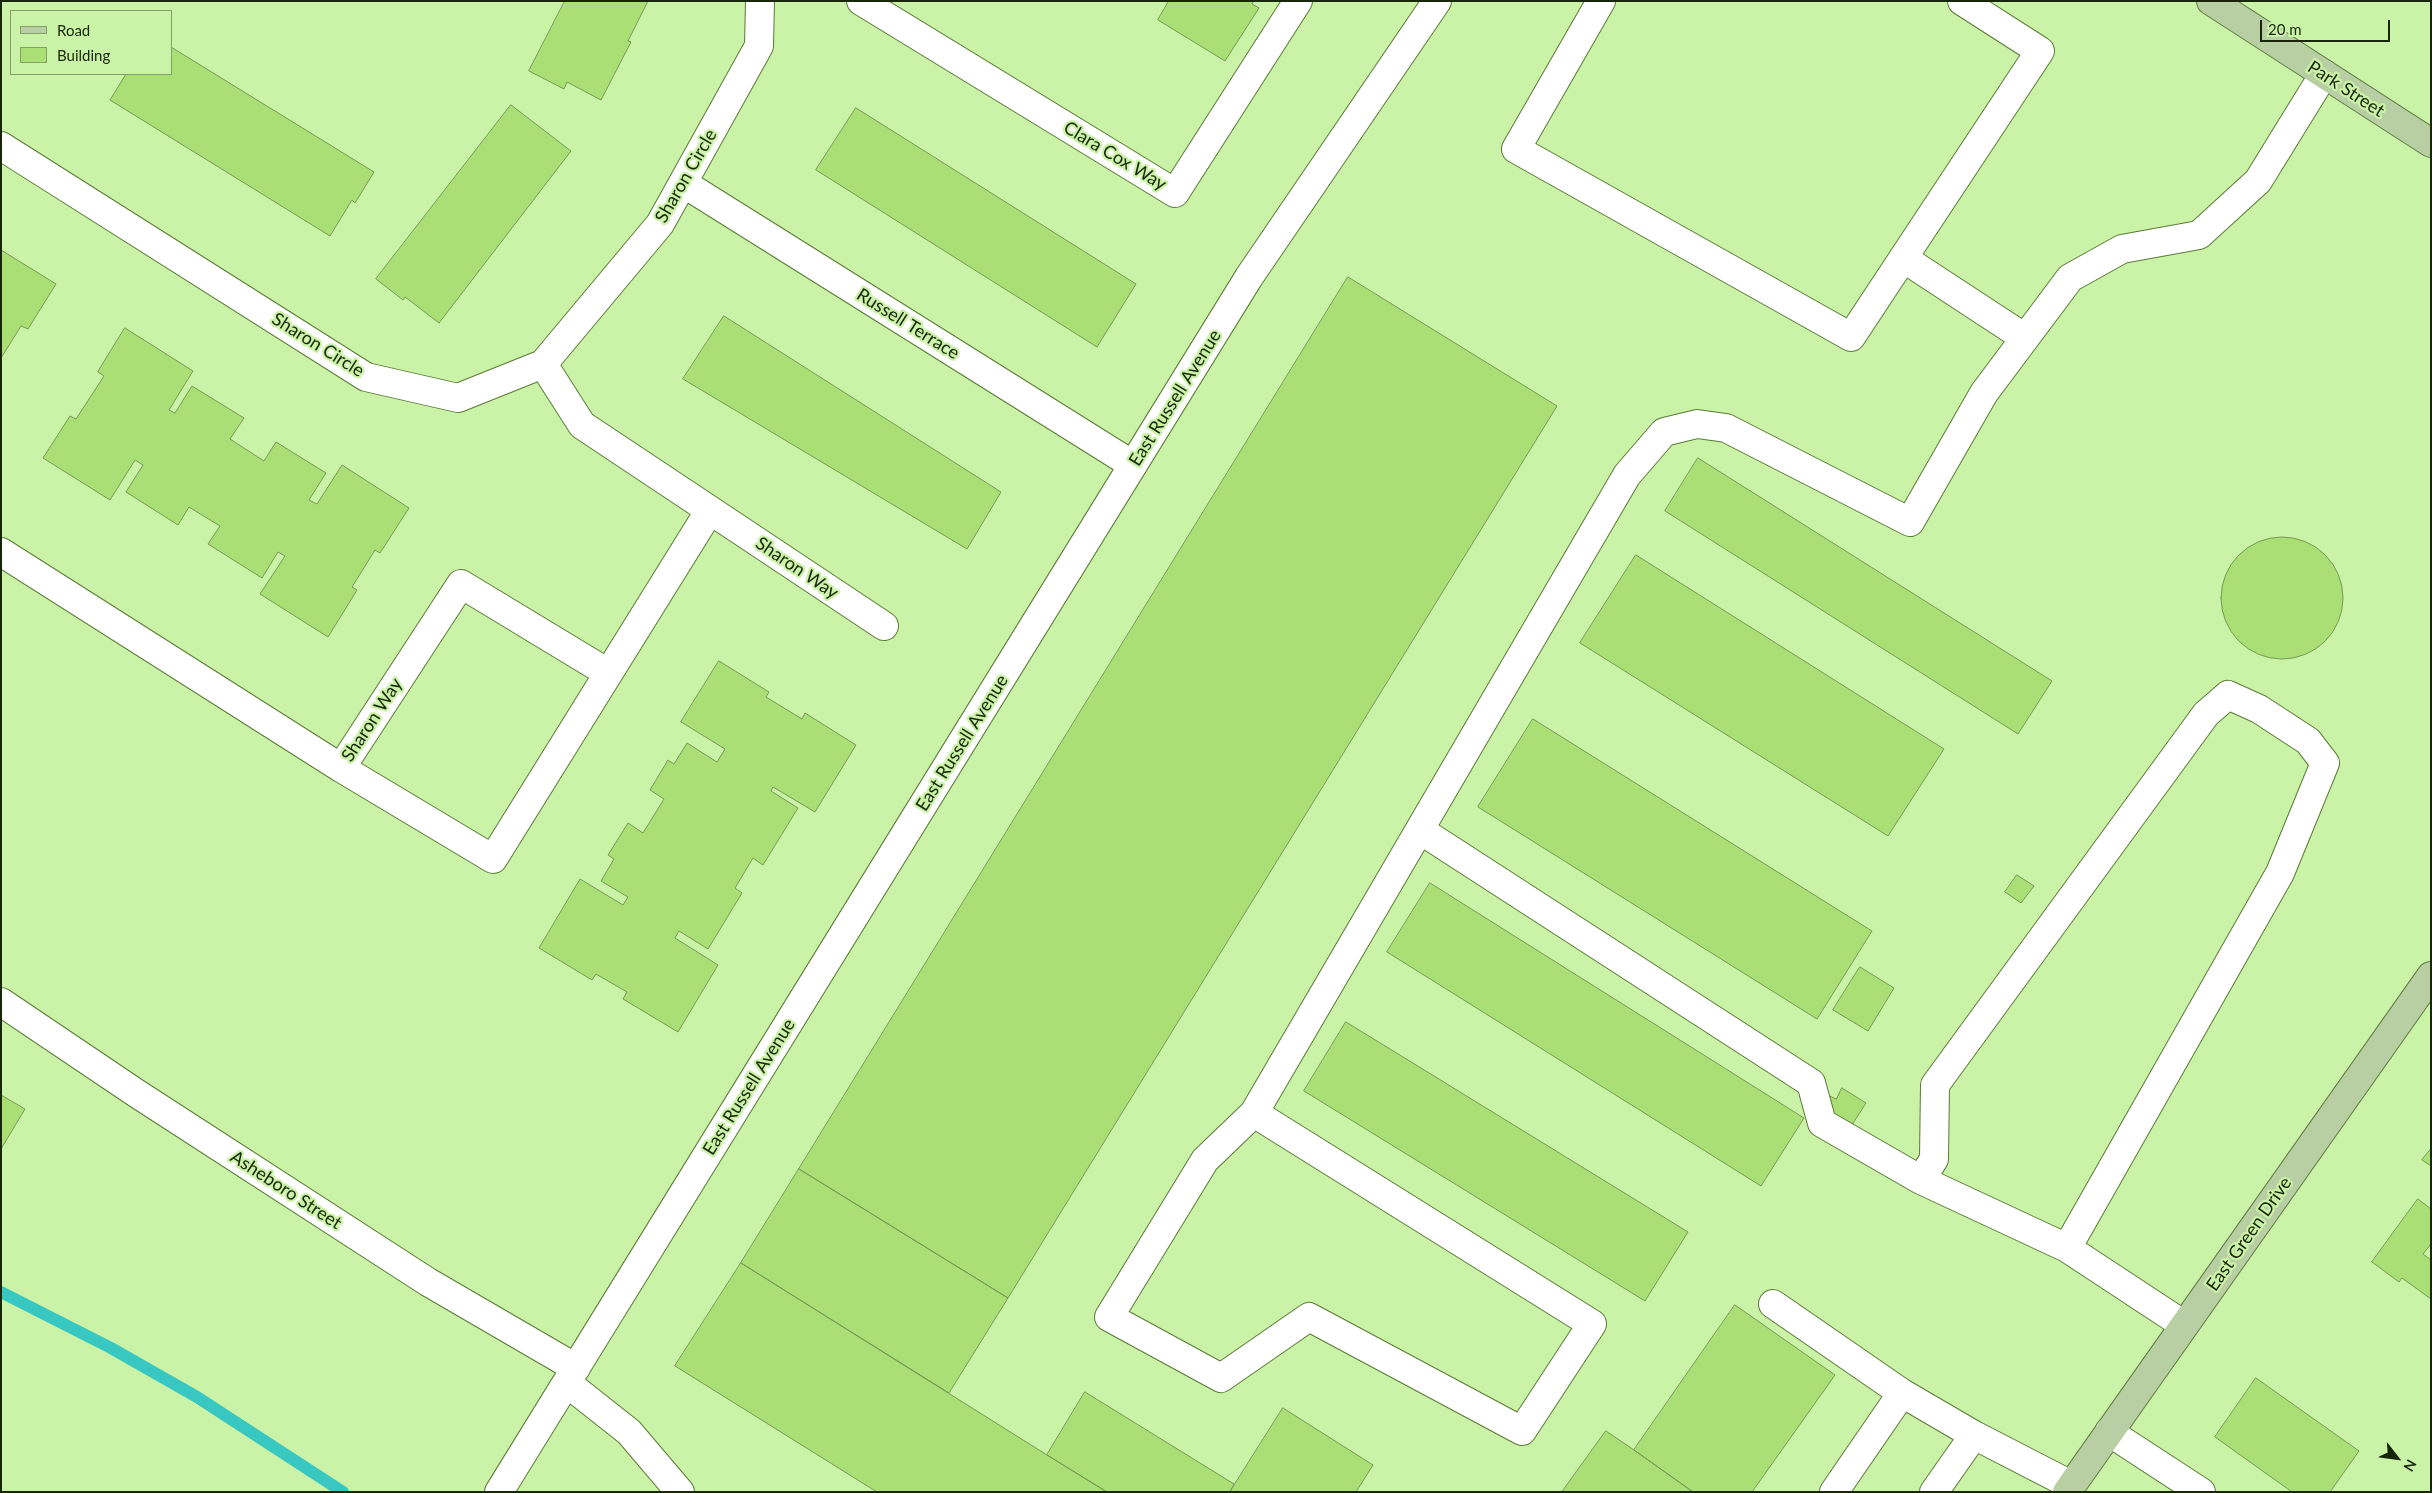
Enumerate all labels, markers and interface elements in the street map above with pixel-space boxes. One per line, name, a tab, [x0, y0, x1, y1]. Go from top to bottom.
legend	[10, 10, 172, 75]
scale bar	[2262, 10, 2392, 42]
text: 20 m	[2268, 20, 2302, 38]
text: Road	[57, 21, 90, 39]
text: Building	[57, 46, 110, 64]
street label: Park Street	[2304, 56, 2388, 122]
street label: Clara Cox Way	[1060, 117, 1170, 195]
street label: Sharon Circle	[651, 125, 721, 227]
street label: Russell Terrace	[853, 284, 963, 364]
street label: Sharon Circle	[268, 308, 368, 382]
street label: East Russell Avenue	[1124, 326, 1226, 470]
street label: Sharon Way	[751, 532, 843, 604]
street label: East Russell Avenue	[911, 671, 1013, 815]
street label: Sharon Way	[337, 674, 407, 766]
street label: East Russell Avenue	[698, 1015, 800, 1159]
street label: Asheboro Street	[226, 1146, 346, 1234]
street label: East Green Drive	[2202, 1173, 2296, 1295]
north arrow	[2372, 1433, 2422, 1483]
text: N	[2400, 1457, 2420, 1475]

